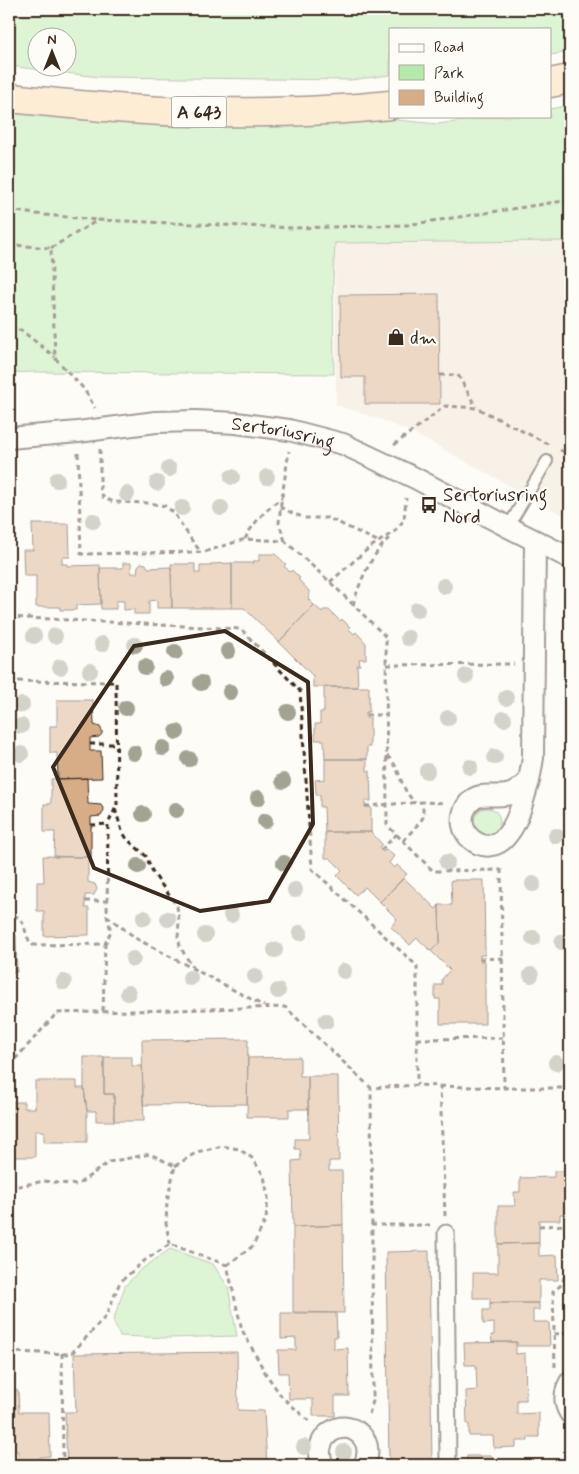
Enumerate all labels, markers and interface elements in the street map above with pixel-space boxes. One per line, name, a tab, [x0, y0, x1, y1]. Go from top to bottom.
north arrow	[28, 28, 78, 78]
legend	[389, 28, 552, 118]
text: N	[47, 31, 57, 49]
text: Road	[434, 38, 464, 58]
text: Park	[434, 64, 464, 84]
text: Building	[434, 88, 484, 109]
road number: A 643	[172, 96, 226, 128]
place label: dm	[410, 326, 437, 351]
shop icon: dm	[386, 327, 406, 347]
street label: Sertoriusring	[230, 412, 337, 458]
place label: Sertoriusring Nord	[443, 483, 547, 530]
bus stop icon: Sertoriusring Nord	[419, 495, 439, 515]

